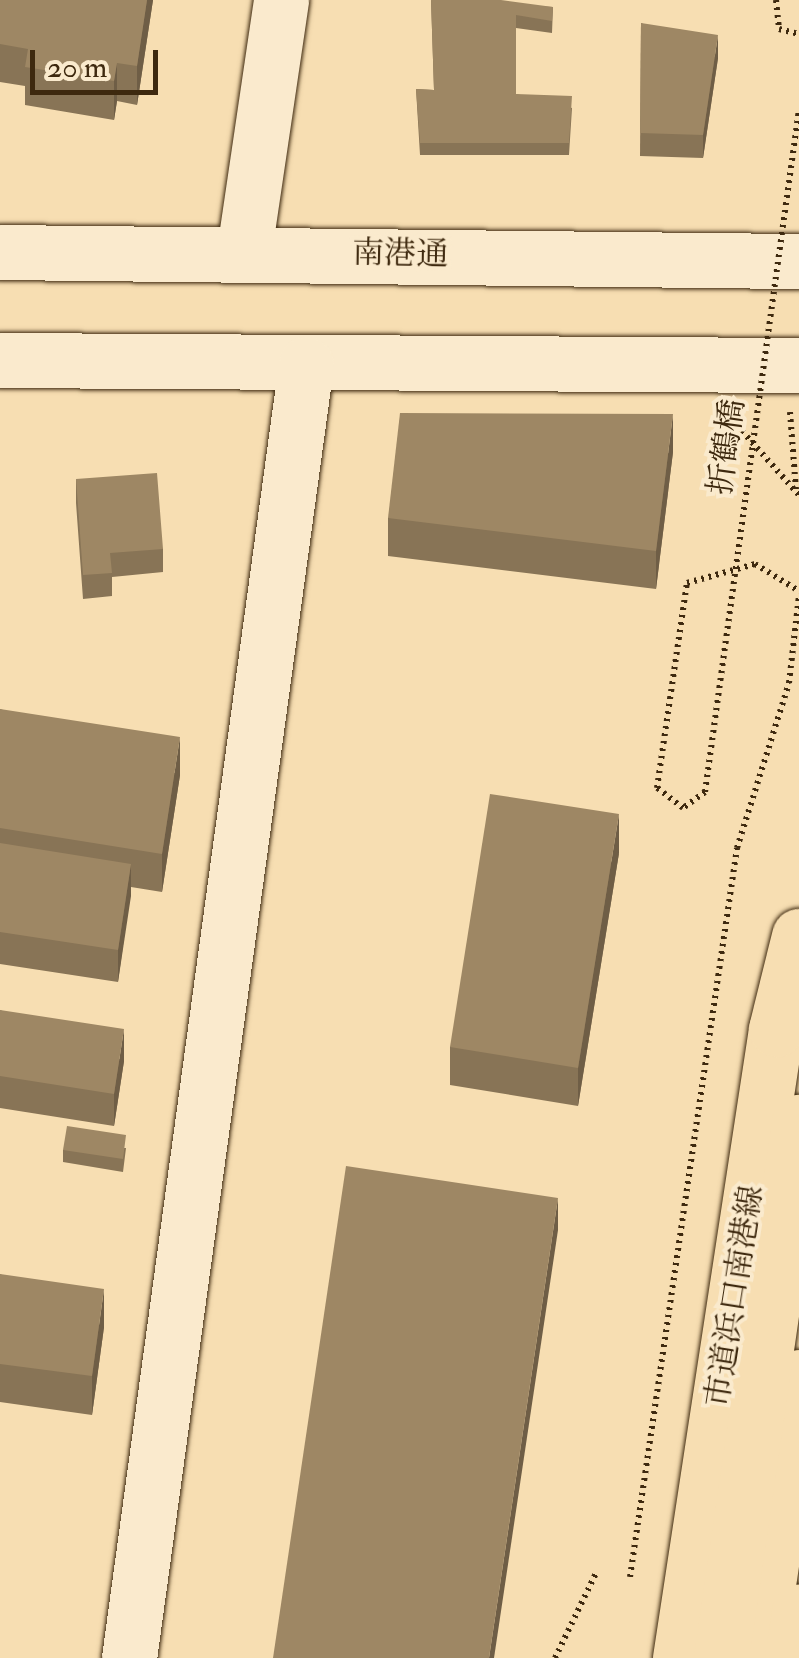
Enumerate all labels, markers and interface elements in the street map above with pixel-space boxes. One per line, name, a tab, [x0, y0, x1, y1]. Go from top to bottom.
scale bar	[35, 30, 162, 92]
text: 20 m	[47, 49, 107, 86]
street label: 南港通	[352, 234, 448, 274]
street label: 折鶴橋	[701, 397, 753, 497]
street label: 市道浜口南港線	[699, 1182, 771, 1410]

